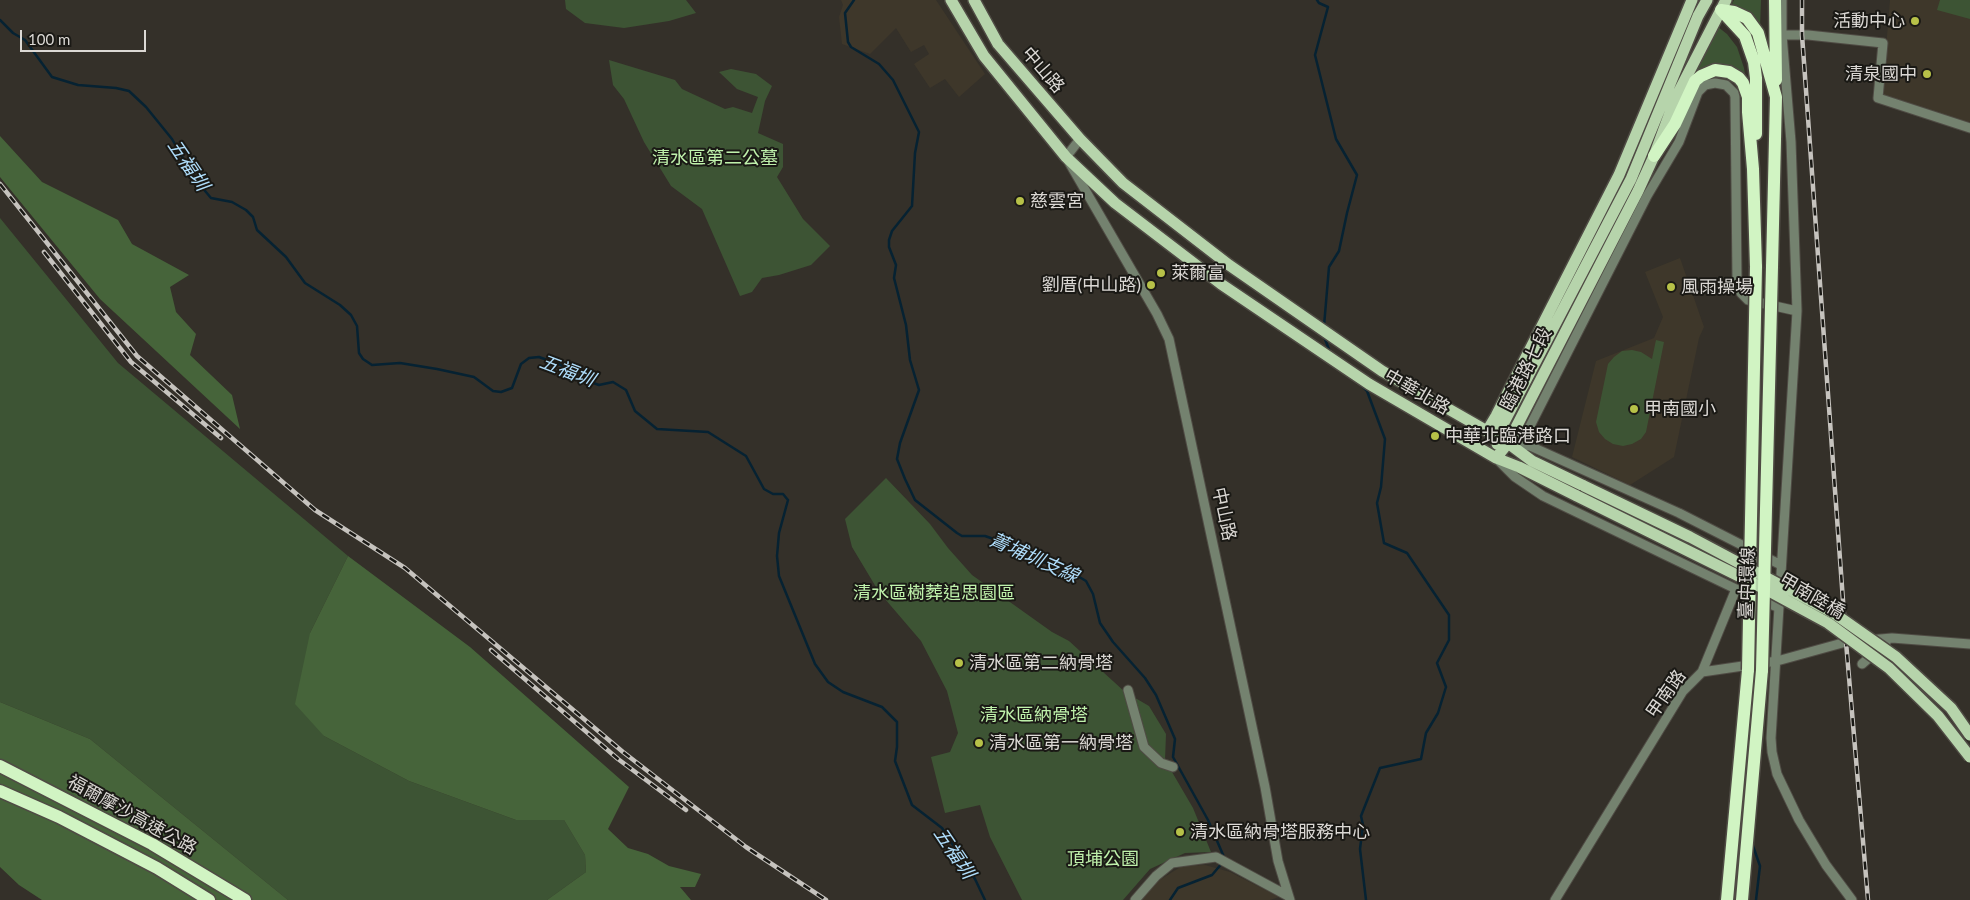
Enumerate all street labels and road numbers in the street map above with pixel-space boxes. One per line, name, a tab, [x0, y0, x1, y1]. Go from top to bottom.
street label: 中山路	[1017, 43, 1069, 97]
street label: 臨港路七段	[1496, 324, 1556, 414]
street label: 中華北路	[1380, 365, 1454, 419]
street label: 中山路	[1208, 485, 1240, 543]
street label: 臺中環線	[1735, 547, 1759, 619]
street label: 甲南陸橋	[1775, 569, 1849, 623]
street label: 甲南路	[1642, 666, 1690, 722]
street label: 福爾摩沙高速公路	[64, 771, 200, 859]

